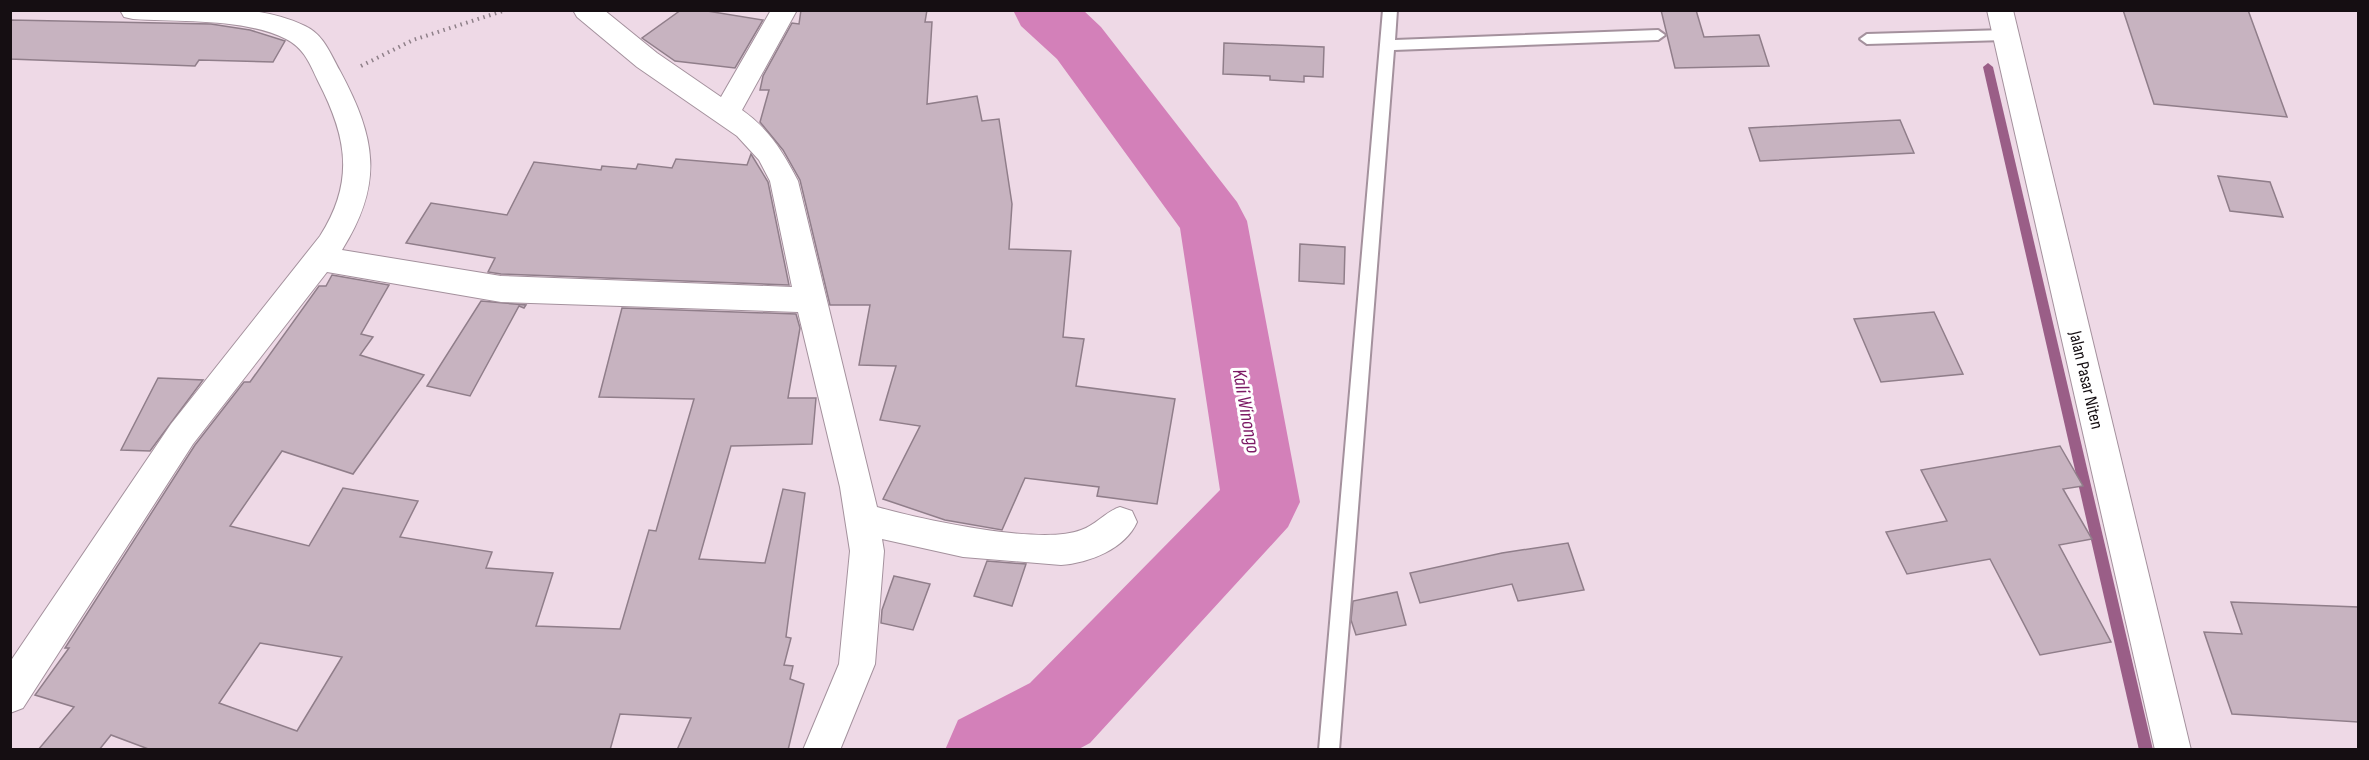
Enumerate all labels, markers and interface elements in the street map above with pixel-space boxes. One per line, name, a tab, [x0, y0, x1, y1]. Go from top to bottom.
street label: Jalan Pasar Niten	[2064, 328, 2107, 431]
water label: Kali Winongo	[1227, 367, 1265, 455]

